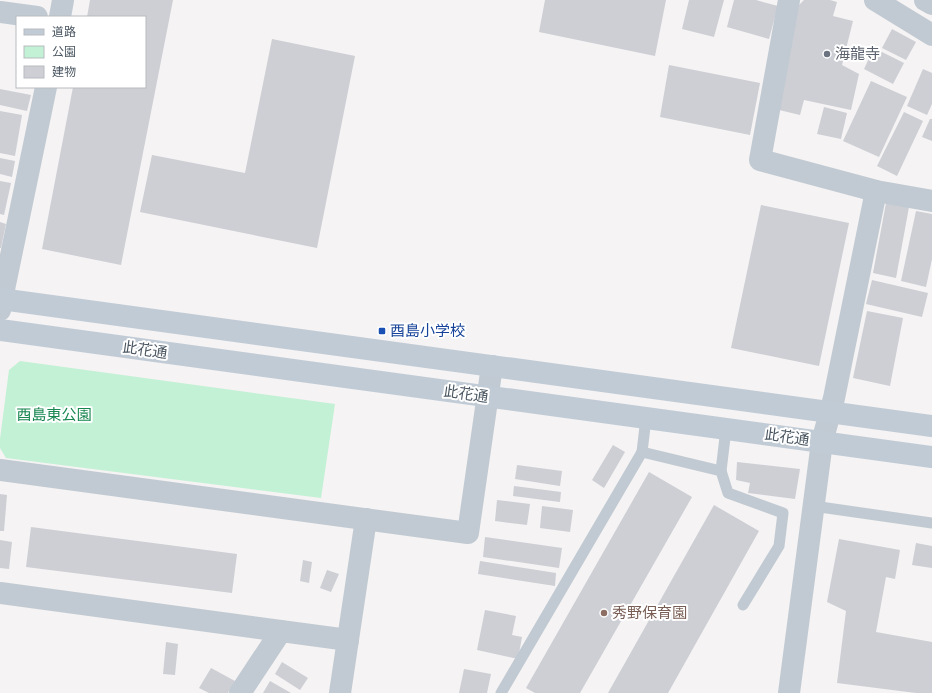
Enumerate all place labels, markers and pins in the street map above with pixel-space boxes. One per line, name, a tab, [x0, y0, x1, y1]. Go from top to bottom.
place label: 海龍寺	[835, 45, 880, 63]
marker: 海龍寺	[822, 49, 832, 59]
place label: 酉島小学校	[390, 322, 465, 340]
marker: 酉島小学校	[377, 326, 387, 336]
place label: 秀野保育園	[612, 604, 687, 622]
marker: 秀野保育園	[599, 608, 609, 618]

